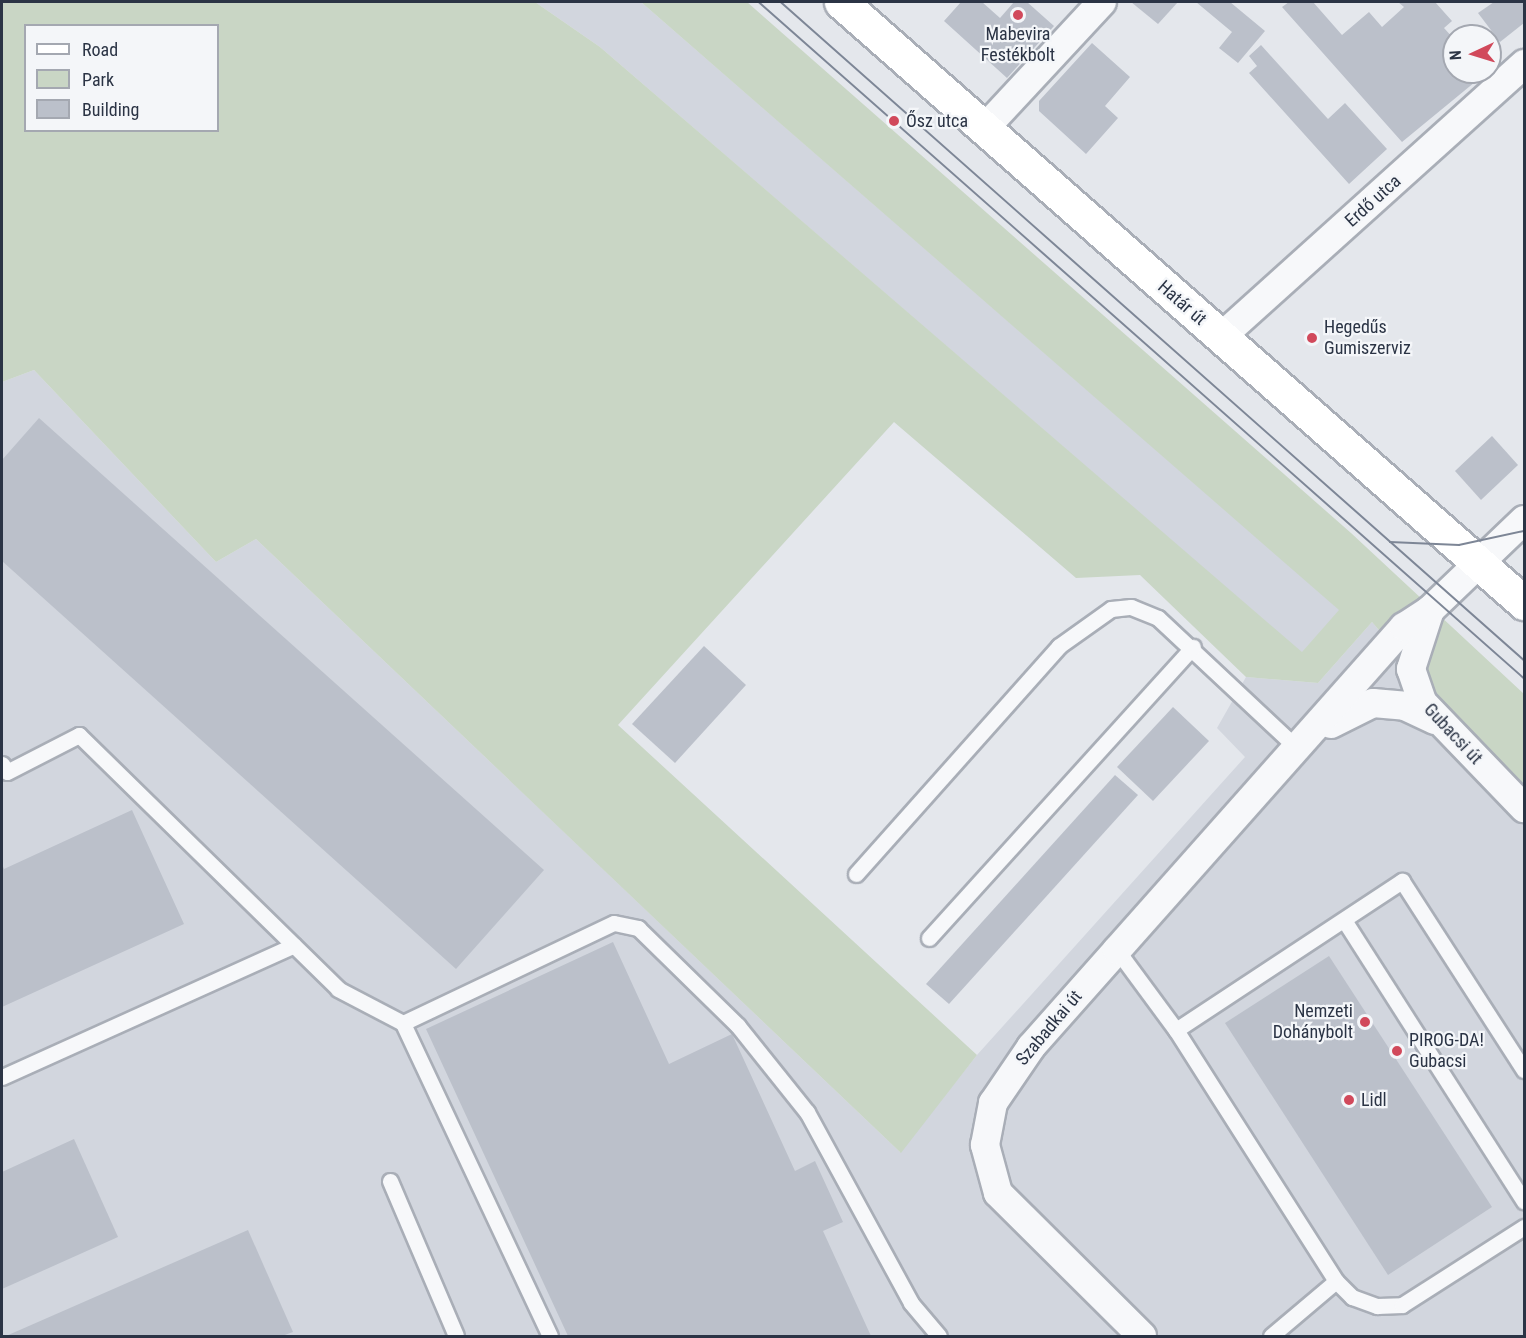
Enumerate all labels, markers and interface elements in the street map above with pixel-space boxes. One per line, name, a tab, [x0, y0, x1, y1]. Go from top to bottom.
marker: Mabevira Festékbolt	[1011, 8, 1025, 22]
legend	[24, 24, 219, 132]
place label: Mabevira Festékbolt	[981, 24, 1055, 66]
north arrow	[1442, 24, 1502, 84]
text: Road	[82, 39, 118, 60]
text: N	[1446, 50, 1465, 61]
text: Park	[82, 69, 114, 90]
text: Building	[82, 99, 139, 120]
place label: Ősz utca	[906, 110, 968, 132]
marker: Ősz utca	[887, 114, 901, 128]
street label: Erdő utca	[1341, 170, 1405, 232]
street label: Határ út	[1153, 276, 1211, 330]
place label: Hegedűs Gumiszerviz	[1324, 317, 1411, 360]
marker: Hegedűs Gumiszerviz	[1305, 331, 1319, 345]
street label: Gubacsi út	[1419, 699, 1487, 769]
street label: Szabadkai út	[1011, 986, 1087, 1070]
place label: Nemzeti Dohánybolt	[1273, 1001, 1353, 1044]
marker: Nemzeti Dohánybolt	[1358, 1015, 1372, 1029]
place label: PIROG-DA! Gubacsi	[1409, 1030, 1484, 1072]
marker: PIROG-DA! Gubacsi	[1390, 1044, 1404, 1058]
place label: Lidl	[1361, 1089, 1387, 1111]
marker: Lidl	[1342, 1093, 1356, 1107]

